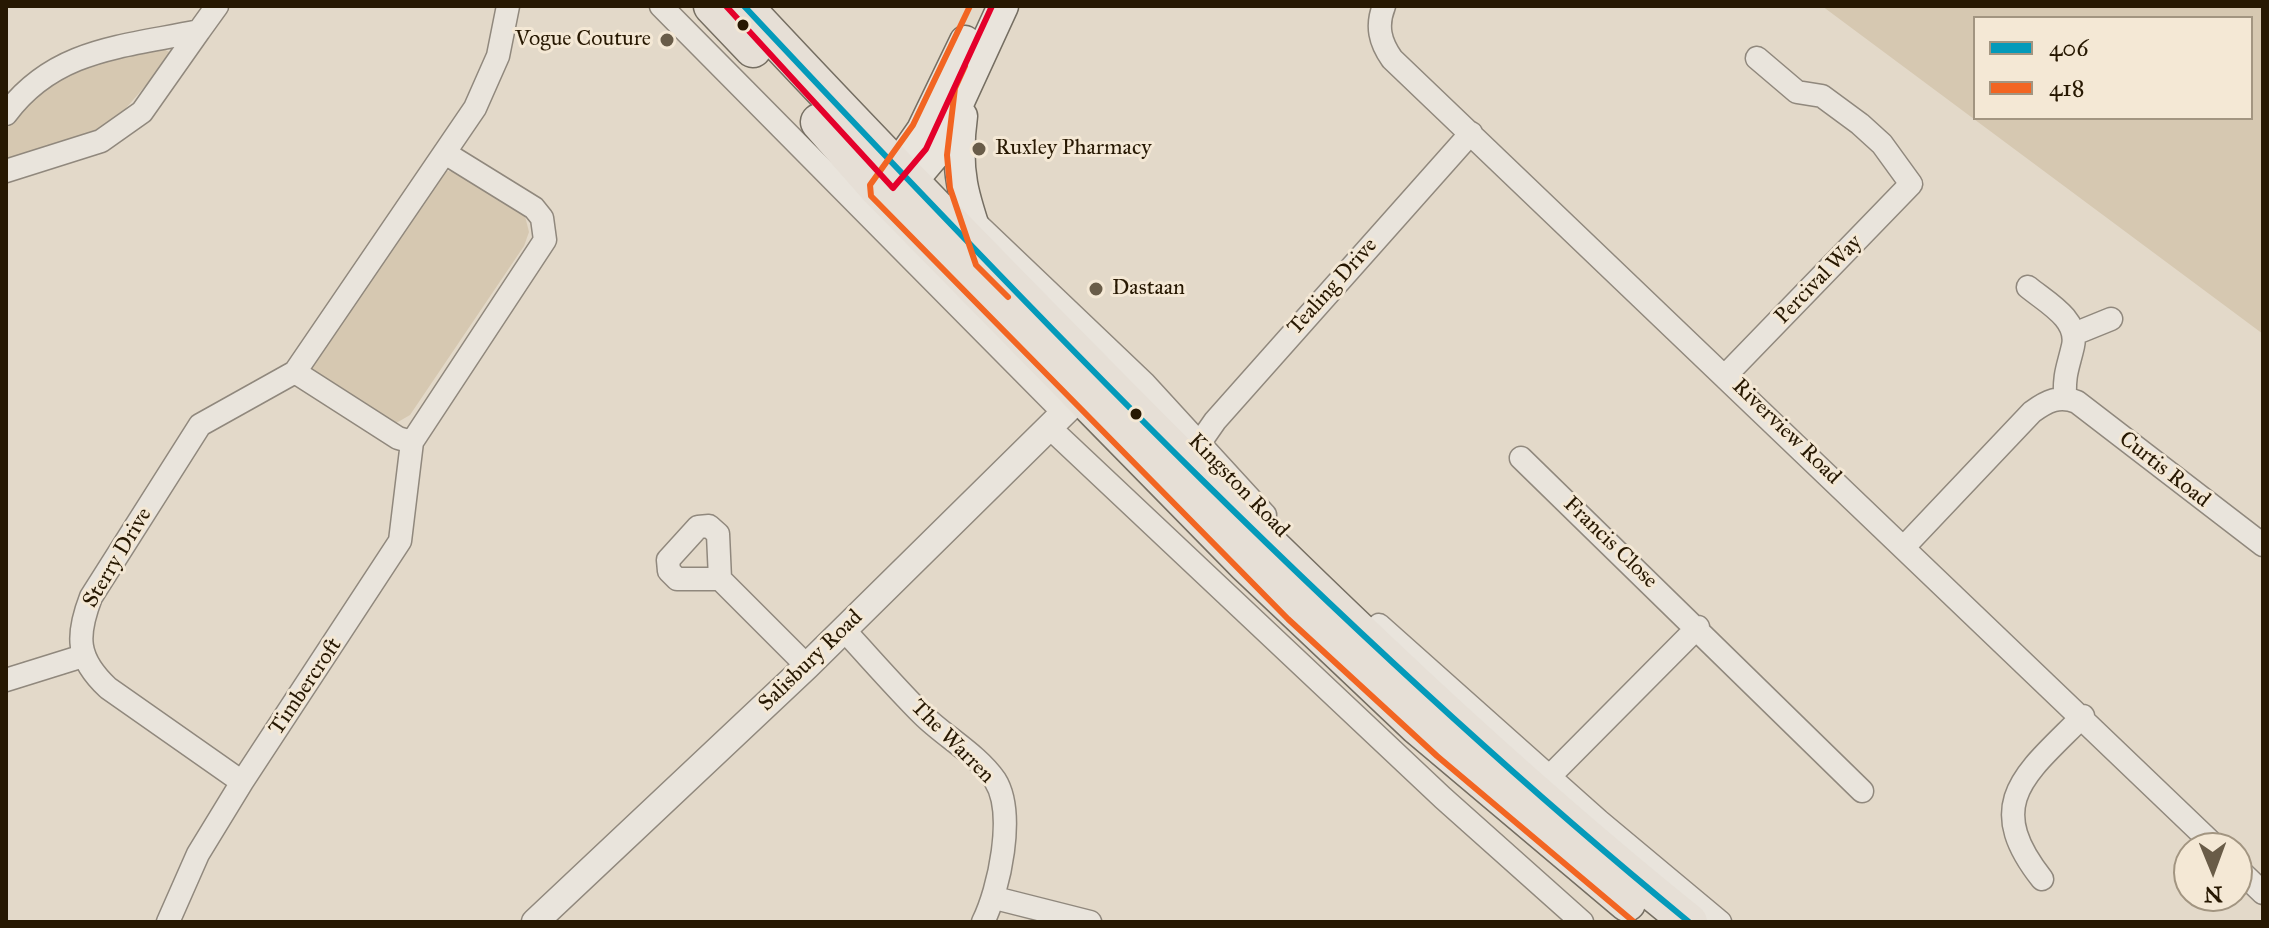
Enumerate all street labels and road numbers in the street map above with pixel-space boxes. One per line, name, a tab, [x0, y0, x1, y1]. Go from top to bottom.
street label: Percival Way	[1770, 230, 1868, 330]
street label: Tealing Drive	[1283, 233, 1383, 341]
street label: Riverview Road	[1726, 374, 1846, 490]
street label: Curtis Road	[2113, 426, 2215, 514]
street label: Kingston Road	[1182, 428, 1294, 544]
street label: Francis Close	[1557, 492, 1663, 594]
street label: Sterry Drive	[78, 503, 158, 613]
street label: Salisbury Road	[753, 605, 869, 717]
street label: Timbercroft	[264, 633, 348, 741]
street label: The Warren	[905, 695, 999, 789]

